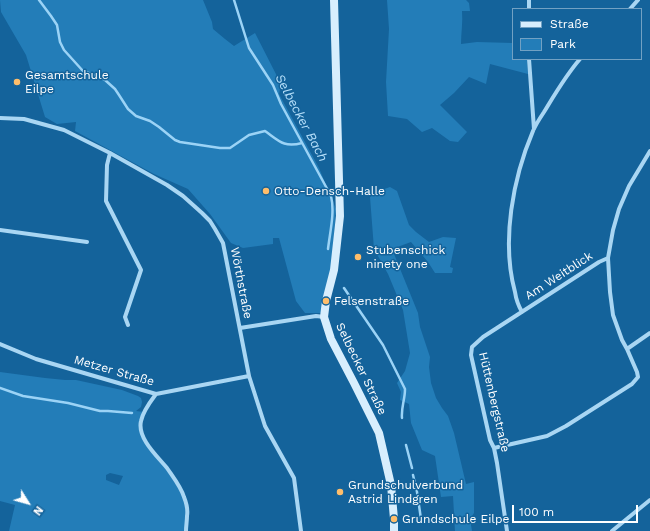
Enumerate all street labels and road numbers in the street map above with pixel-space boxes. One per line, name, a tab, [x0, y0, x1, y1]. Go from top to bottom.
street label: Wörthstraße	[227, 246, 255, 320]
street label: Am Weitblick	[523, 249, 595, 303]
street label: Selbecker Straße	[332, 321, 390, 417]
street label: Hüttenbergstraße	[475, 351, 513, 453]
street label: Metzer Straße	[72, 353, 156, 389]

